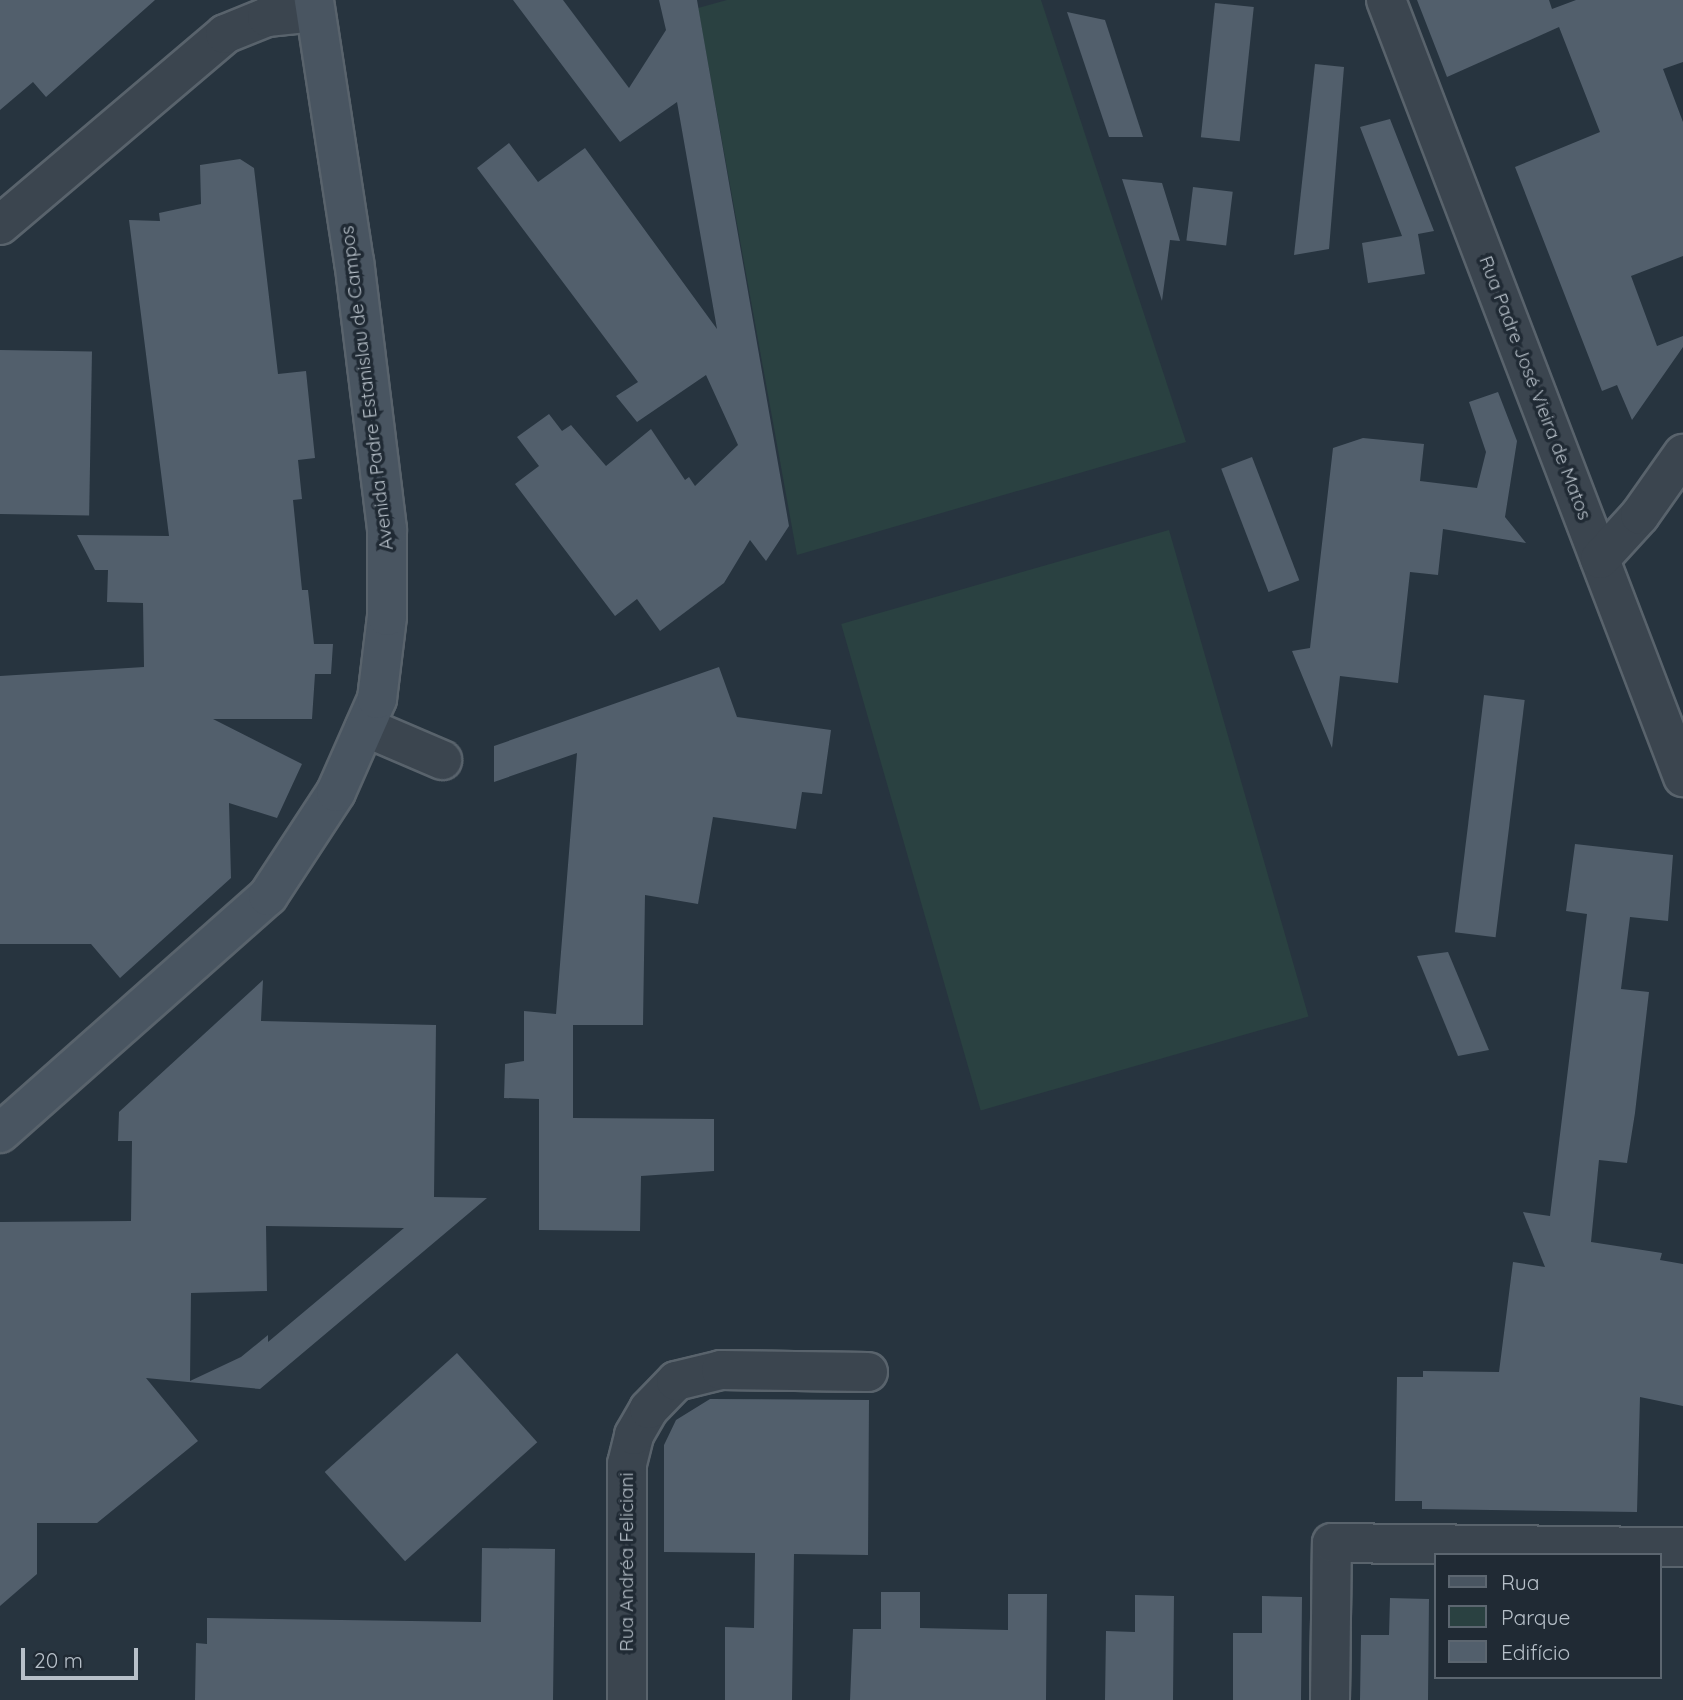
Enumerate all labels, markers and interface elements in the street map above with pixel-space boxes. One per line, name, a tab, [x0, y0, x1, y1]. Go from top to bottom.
street label: Avenida Padre Estanislau de Campos	[336, 224, 398, 552]
street label: Rua Padre José Vieira de Matos	[1474, 253, 1596, 523]
street label: Rua Andréa Feliciani	[616, 1472, 638, 1652]
legend	[1434, 1553, 1662, 1679]
text: Rua	[1501, 1569, 1540, 1595]
text: Parque	[1501, 1604, 1570, 1630]
scale bar	[24, 1634, 142, 1678]
text: Edifício	[1501, 1639, 1570, 1665]
text: 20 m	[34, 1647, 83, 1673]

